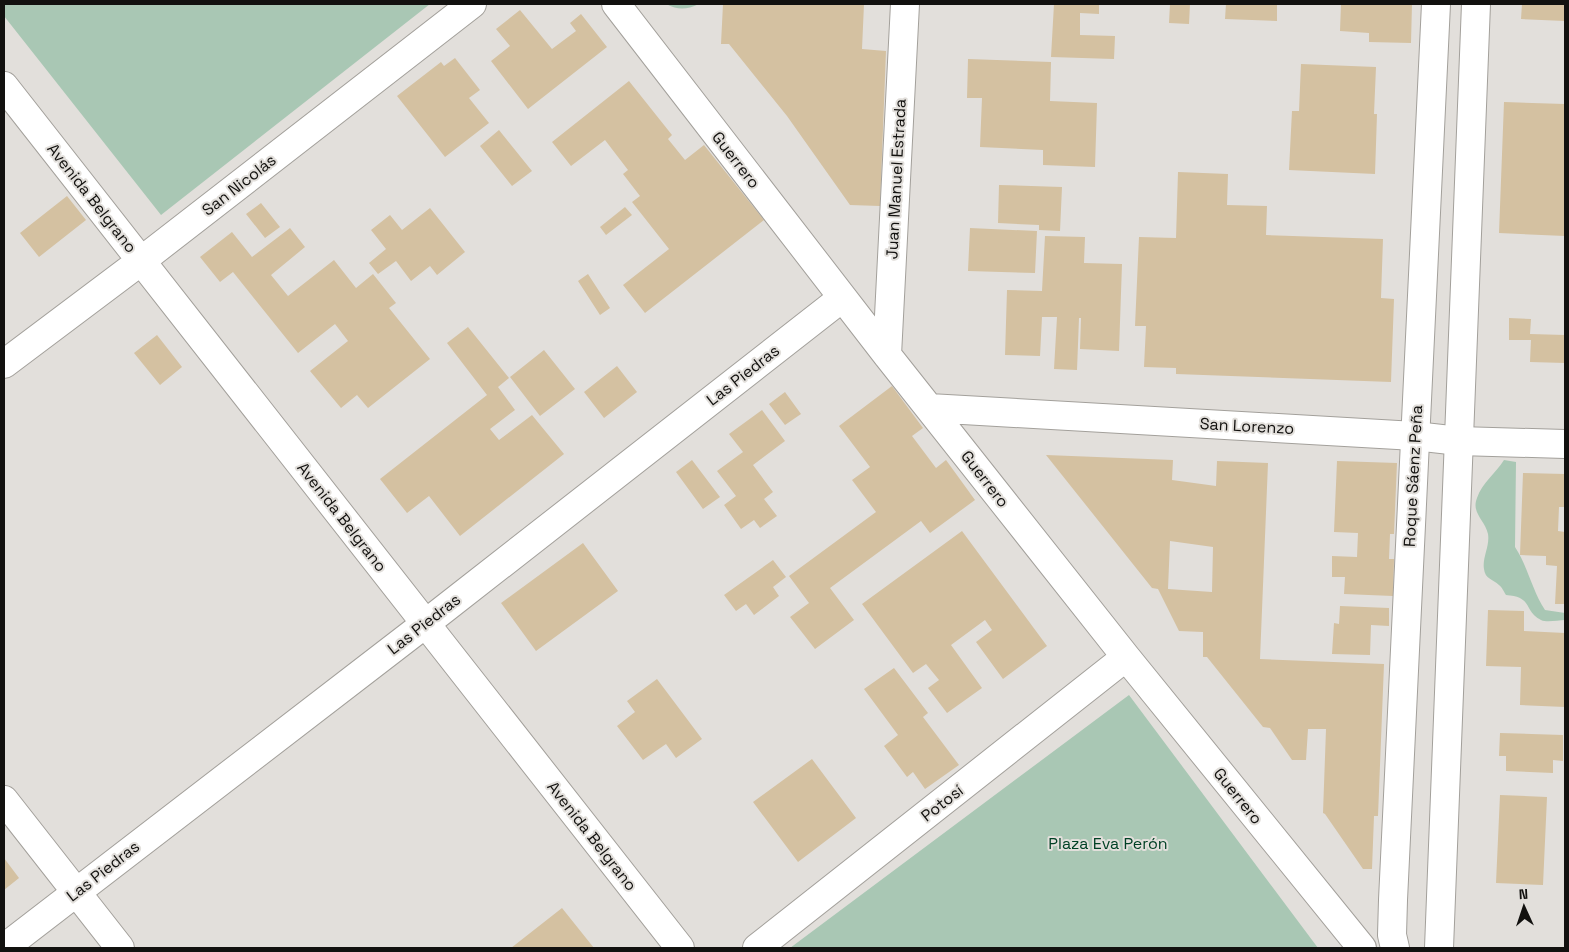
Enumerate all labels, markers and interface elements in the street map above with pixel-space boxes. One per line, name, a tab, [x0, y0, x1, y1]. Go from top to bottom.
street label: Juan Manuel Estrada	[881, 98, 911, 260]
street label: Guerrero	[707, 127, 765, 193]
street label: Avenida Belgrano	[43, 139, 141, 257]
street label: San Nicolás	[198, 150, 280, 220]
street label: Las Piedras	[702, 340, 784, 410]
street label: Roque Sáenz Peña	[1399, 405, 1427, 547]
street label: San Lorenzo	[1199, 413, 1295, 439]
street label: Guerrero	[956, 446, 1014, 512]
street label: Avenida Belgrano	[293, 458, 391, 576]
street label: Las Piedras	[383, 589, 465, 659]
street label: Guerrero	[1209, 763, 1267, 829]
street label: Avenida Belgrano	[543, 777, 641, 895]
street label: Potosí	[917, 780, 968, 826]
park label: Plaza Eva Perón	[1048, 833, 1168, 854]
street label: Las Piedras	[62, 836, 144, 906]
north arrow	[1499, 882, 1549, 932]
text: N	[1518, 885, 1528, 903]

